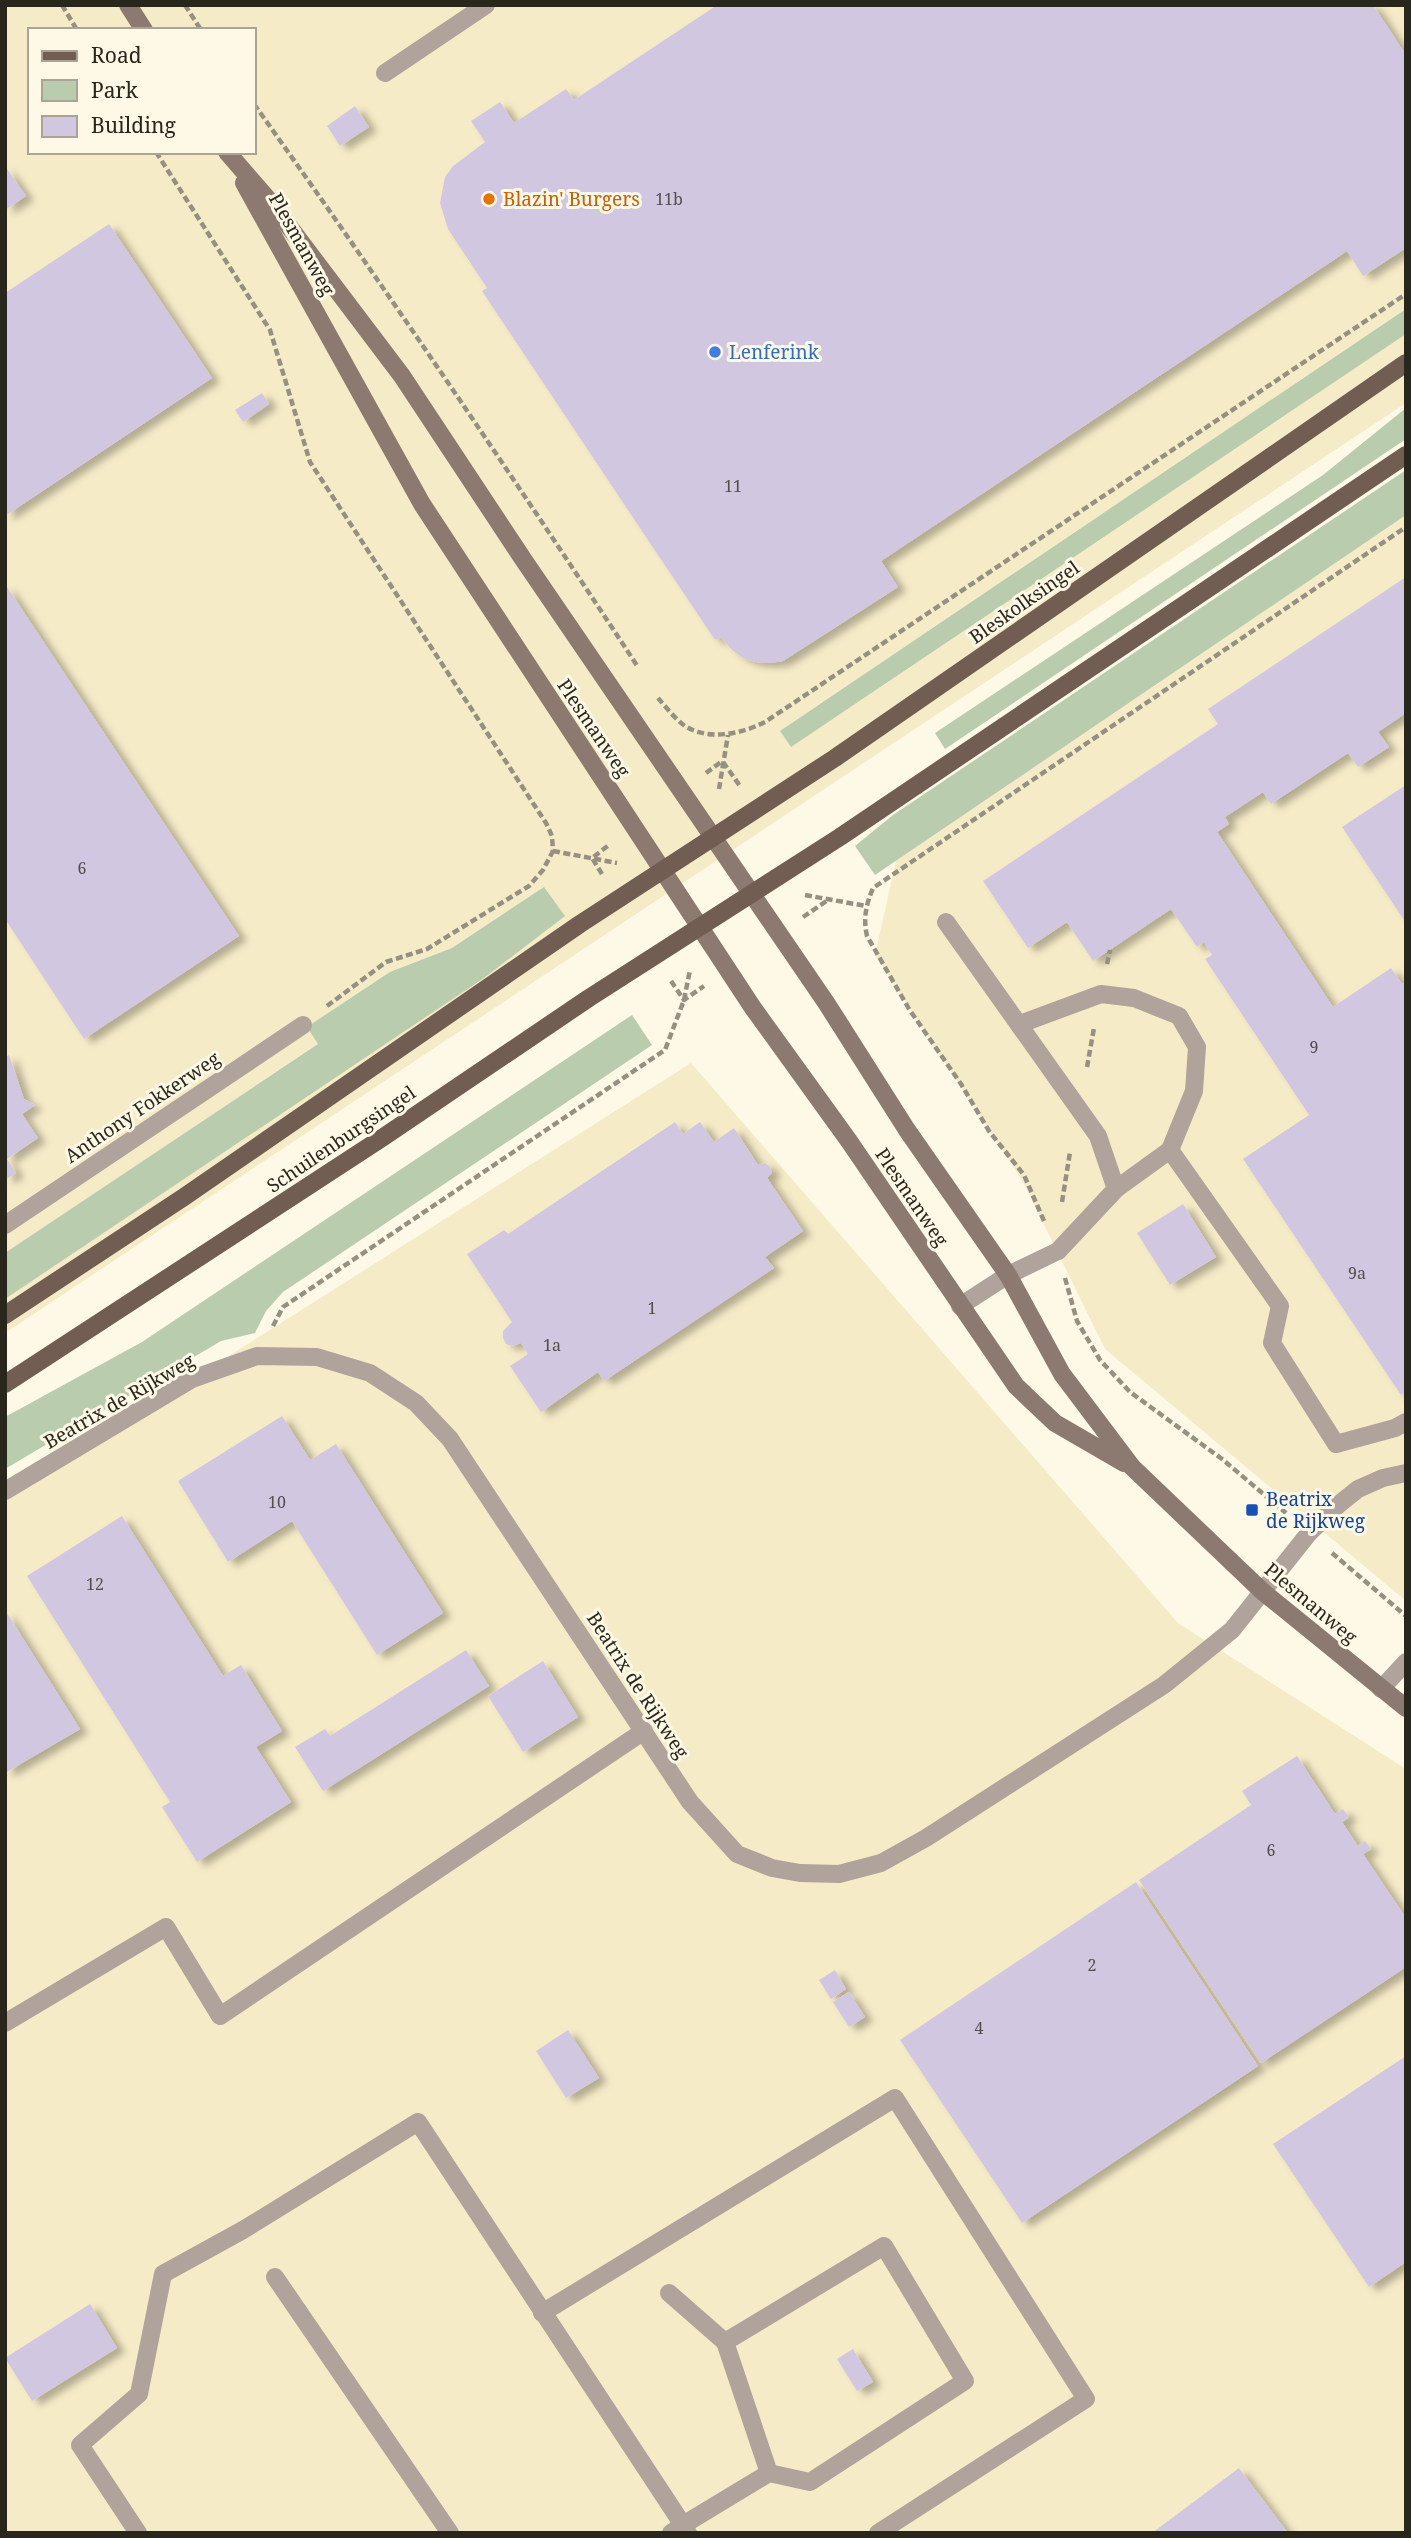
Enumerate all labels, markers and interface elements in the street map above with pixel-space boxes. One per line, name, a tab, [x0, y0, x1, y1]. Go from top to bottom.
legend	[28, 28, 256, 154]
text: Road	[91, 41, 142, 69]
text: Park	[91, 76, 138, 104]
text: Building	[91, 111, 176, 139]
place label: Blazin' Burgers	[503, 186, 640, 212]
street label: Plesmanweg	[263, 188, 341, 300]
house number: 11b	[655, 188, 683, 210]
marker: Blazin' Burgers	[481, 191, 497, 207]
place label: Lenferink	[729, 339, 820, 365]
marker: Lenferink	[707, 344, 723, 360]
house number: 11	[724, 475, 742, 497]
street label: Bleskolksingel	[964, 554, 1084, 650]
street label: Plesmanweg	[551, 674, 637, 782]
house number: 6	[78, 857, 87, 879]
house number: 9	[1310, 1036, 1318, 1058]
street label: Anthony Fokkerweg	[59, 1045, 225, 1169]
street label: Schuilenburgsingel	[261, 1079, 421, 1199]
street label: Plesmanweg	[869, 1143, 955, 1251]
house number: 9a	[1348, 1262, 1366, 1284]
house number: 1	[648, 1297, 656, 1319]
house number: 1a	[543, 1334, 561, 1356]
street label: Beatrix de Rijkweg	[39, 1347, 199, 1455]
place label: Beatrix de Rijkweg	[1266, 1486, 1365, 1534]
house number: 10	[268, 1491, 286, 1513]
marker: Beatrix de Rijkweg	[1244, 1502, 1260, 1518]
street label: Plesmanweg	[1259, 1556, 1363, 1650]
house number: 12	[86, 1573, 104, 1595]
street label: Beatrix de Rijkweg	[581, 1607, 695, 1763]
house number: 6	[1267, 1839, 1276, 1861]
house number: 2	[1088, 1954, 1096, 1976]
house number: 4	[975, 2017, 984, 2039]

